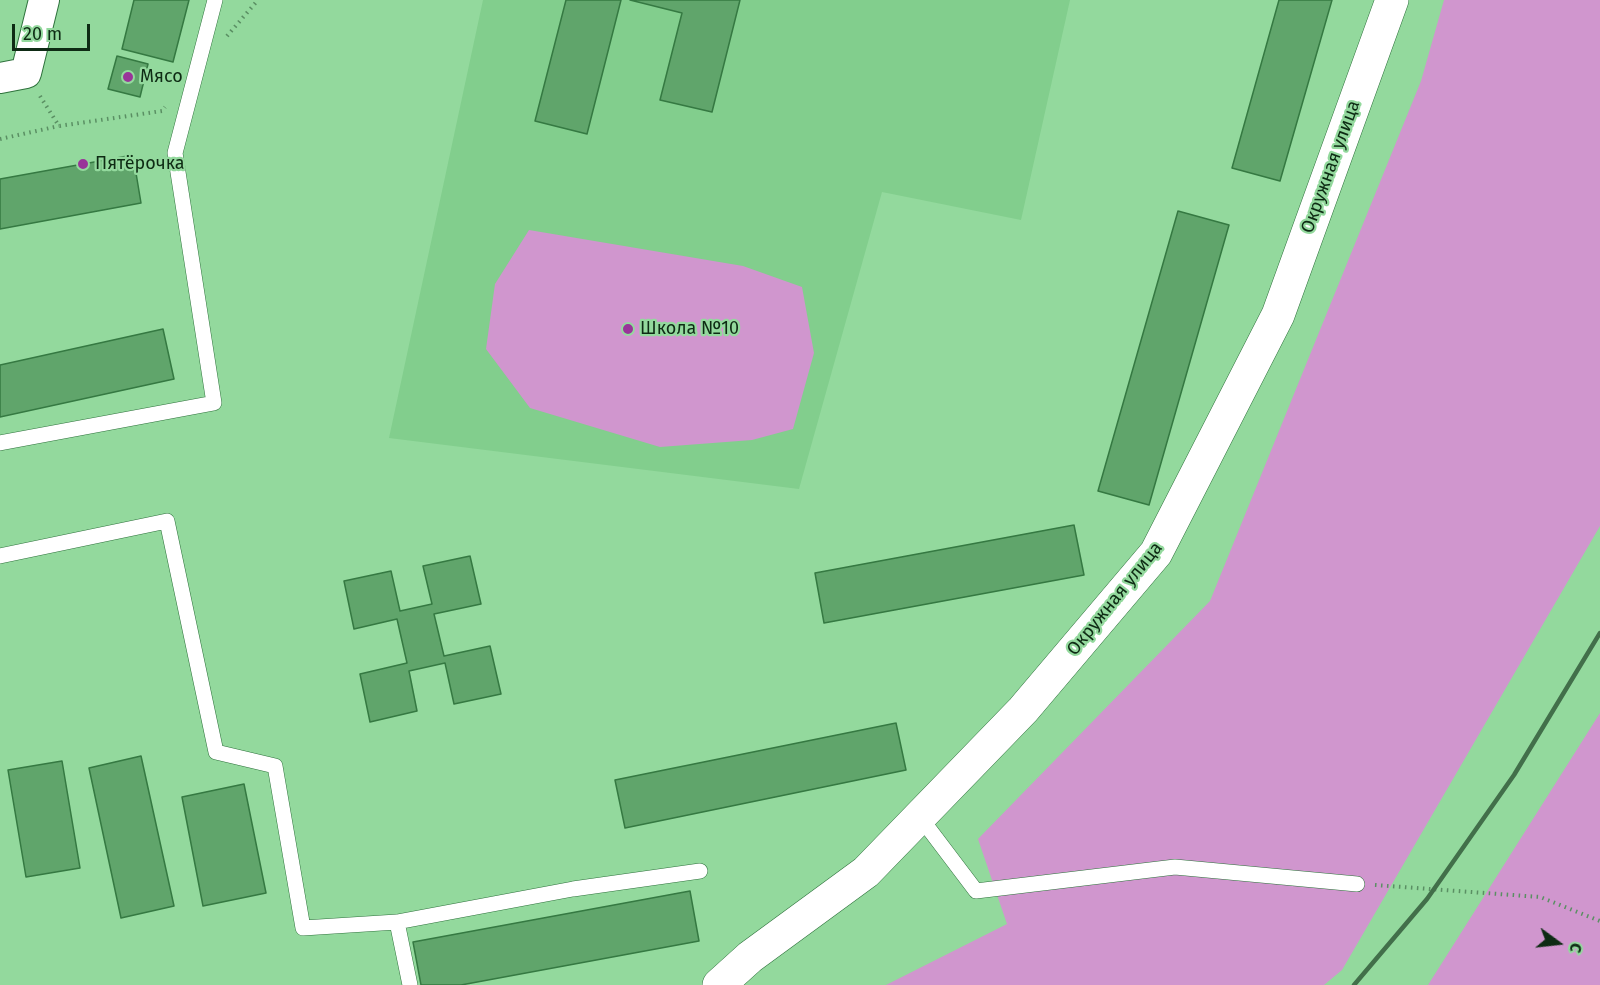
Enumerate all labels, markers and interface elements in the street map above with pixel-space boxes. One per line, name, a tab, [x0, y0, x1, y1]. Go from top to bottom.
scale bar	[15, 12, 93, 50]
text: 20 m	[23, 23, 62, 45]
place label: Мясо	[140, 66, 183, 88]
marker: Мясо	[121, 70, 135, 84]
street label: Окружная улица	[1297, 98, 1365, 236]
place label: Пятёрочка	[95, 153, 185, 175]
marker: Пятёрочка	[76, 157, 90, 171]
place label: Школа №10	[640, 318, 739, 340]
marker: Школа №10	[621, 322, 635, 336]
street label: Окружная улица	[1063, 538, 1167, 660]
north arrow	[1528, 913, 1588, 973]
text: С	[1566, 941, 1586, 955]

